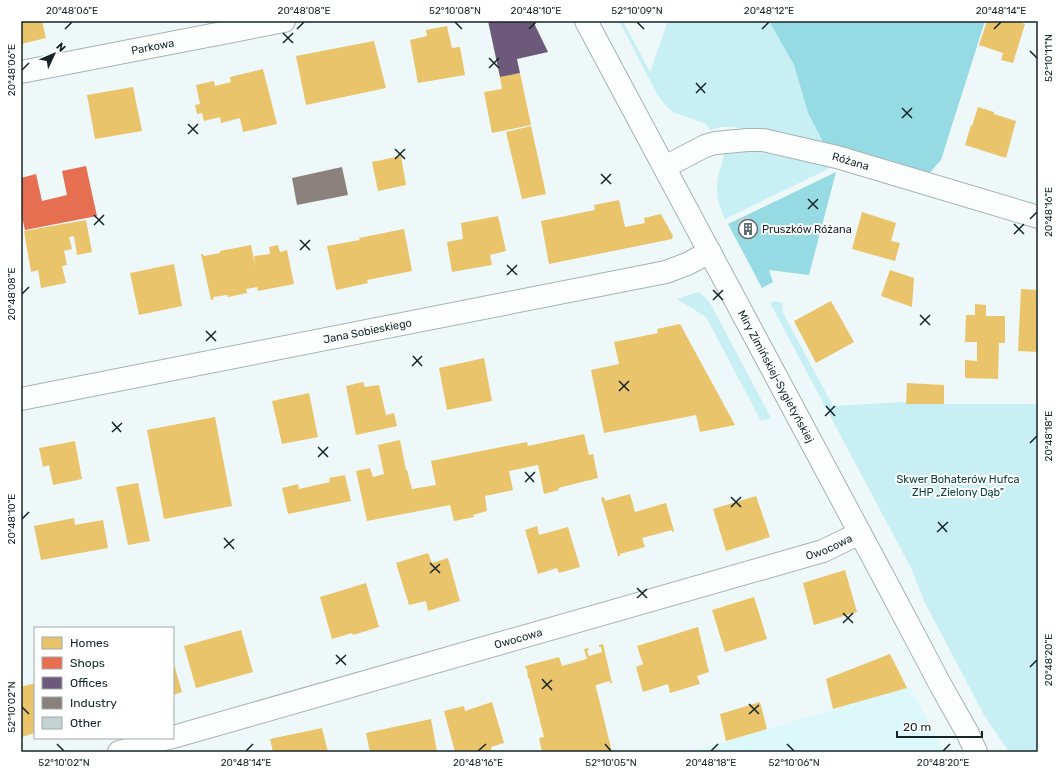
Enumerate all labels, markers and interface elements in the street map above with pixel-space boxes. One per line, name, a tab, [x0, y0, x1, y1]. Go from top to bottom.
text: 20°48'06"E	[46, 5, 98, 17]
text: 20°48'08"E	[278, 5, 330, 17]
text: 52°10'08"N	[429, 5, 481, 17]
text: 20°48'10"E	[511, 5, 561, 17]
text: 52°10'09"N	[611, 5, 663, 17]
text: 20°48'12"E	[744, 5, 794, 17]
text: 20°48'14"E	[976, 5, 1026, 17]
north arrow	[34, 34, 74, 74]
text: 52°10'11"N	[1043, 34, 1055, 82]
street label: Parkowa	[130, 36, 175, 57]
text: N	[53, 40, 68, 55]
text: 20°48'06"E	[6, 44, 18, 96]
street label: Różana	[831, 150, 871, 173]
text: 20°48'16"E	[1043, 187, 1055, 237]
building icon: Pruszków Różana	[737, 218, 759, 240]
place label: Pruszków Różana	[762, 223, 852, 236]
text: 20°48'08"E	[6, 268, 18, 320]
street label: Miry Zimińskiej-Sygietyńskiej	[735, 308, 817, 445]
street label: Jana Sobieskiego	[322, 316, 413, 346]
text: 20°48'18"E	[1043, 411, 1055, 461]
park label: Skwer Bohaterów Hufca ZHP „Zielony Dąb”	[896, 473, 1020, 499]
text: 20°48'10"E	[6, 494, 18, 544]
street label: Owocowa	[804, 531, 854, 562]
street label: Owocowa	[493, 625, 544, 651]
legend	[34, 627, 174, 739]
text: 20°48'20"E	[1043, 634, 1055, 686]
text: Homes	[70, 636, 109, 650]
text: Shops	[70, 656, 105, 670]
text: Offices	[70, 676, 108, 690]
text: 52°10'02"N	[6, 681, 18, 733]
text: Industry	[70, 696, 117, 710]
scale bar	[897, 713, 982, 739]
text: Other	[70, 716, 102, 730]
text: 20 m	[903, 720, 931, 734]
text: 52°10'02"N	[38, 757, 90, 769]
text: 20°48'14"E	[221, 757, 271, 769]
text: 20°48'16"E	[453, 757, 503, 769]
text: 52°10'05"N	[585, 757, 637, 769]
text: 20°48'18"E	[686, 757, 736, 769]
text: 52°10'06"N	[768, 757, 820, 769]
text: 20°48'20"E	[917, 757, 969, 769]

